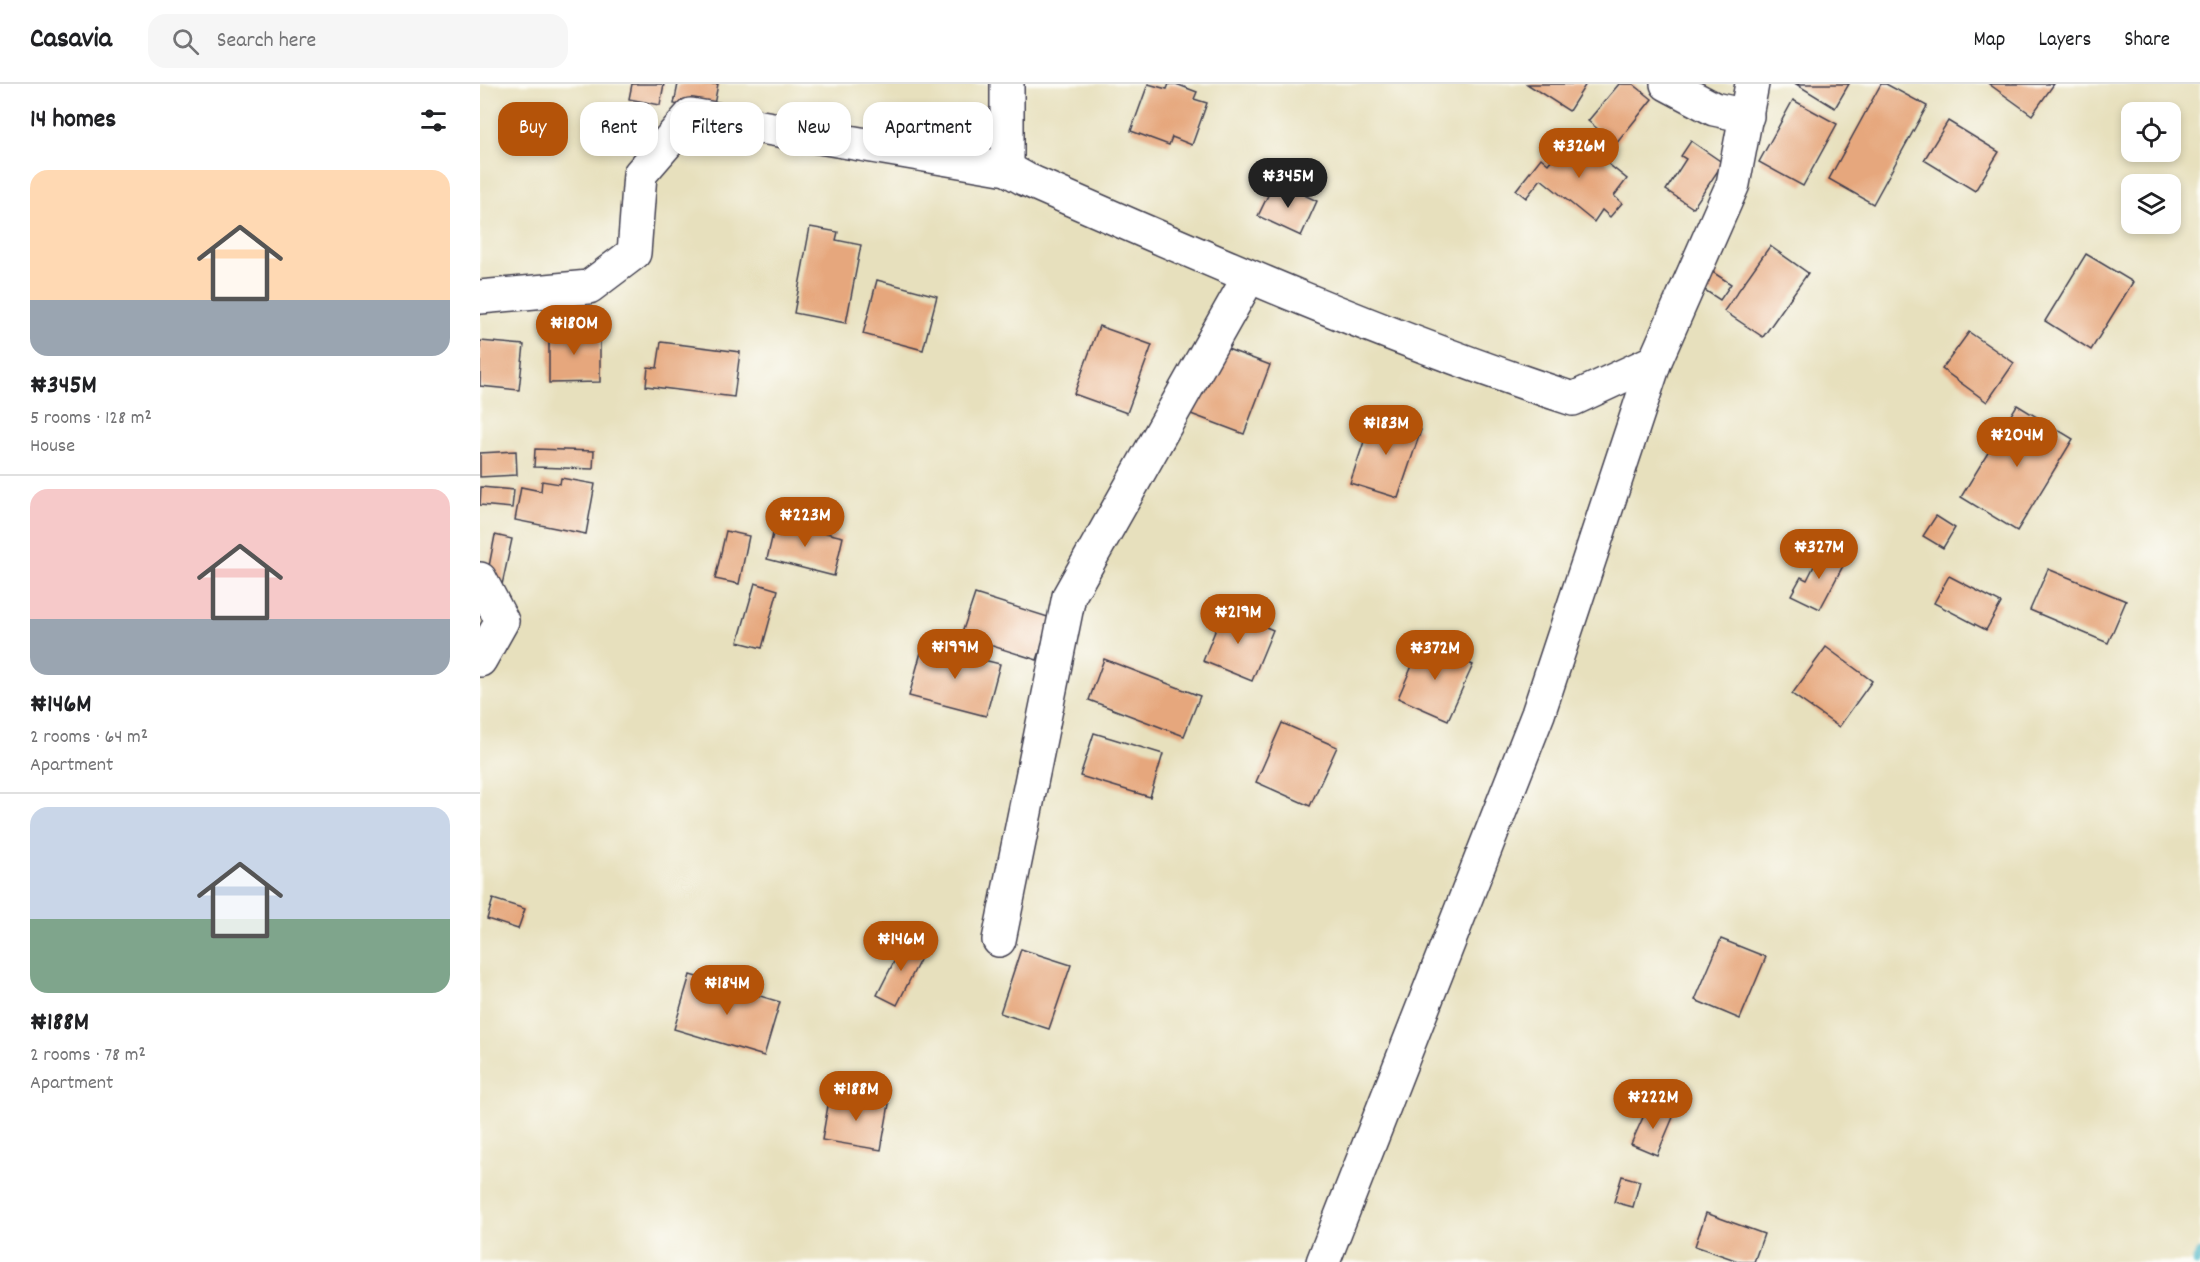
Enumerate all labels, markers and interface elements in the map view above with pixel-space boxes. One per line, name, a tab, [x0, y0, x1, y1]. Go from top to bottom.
search box	[148, 14, 568, 68]
text: Casavia	[30, 21, 112, 61]
icon: search	[169, 25, 202, 58]
text: Search here	[217, 26, 316, 57]
text: Map	[1974, 26, 2005, 56]
text: Layers	[2038, 26, 2091, 56]
text: Share	[2124, 26, 2170, 56]
text: 14 homes	[30, 102, 116, 139]
chip: Buy	[498, 102, 568, 156]
chip: Rent	[580, 102, 658, 156]
chip: Filters	[670, 102, 764, 156]
chip: New	[776, 102, 851, 156]
chip: Apartment	[863, 102, 993, 156]
map controls	[2121, 102, 2181, 234]
button: locate	[2121, 102, 2181, 162]
icon: filters	[417, 104, 450, 137]
pin: ₦326M	[1537, 128, 1621, 179]
text: ₦326M	[1553, 133, 1605, 161]
pin: ₦345M	[1246, 158, 1330, 209]
text: ₦345M	[1262, 163, 1314, 191]
button: layers	[2121, 174, 2181, 234]
icon: home	[186, 209, 294, 317]
pin: ₦180M	[532, 305, 616, 356]
text: ₦180M	[550, 310, 598, 338]
text: ₦345M	[30, 368, 97, 405]
text: 5 rooms · 128 m²	[30, 405, 152, 433]
pin: ₦183M	[1344, 405, 1428, 456]
text: ₦183M	[1363, 410, 1409, 438]
pin: ₦204M	[1975, 417, 2059, 468]
text: ₦204M	[1991, 422, 2043, 450]
text: House	[30, 433, 75, 461]
pin: ₦223M	[763, 497, 847, 548]
text: ₦223M	[779, 502, 831, 530]
icon: home	[186, 528, 294, 636]
pin: ₦327M	[1777, 529, 1861, 580]
text: ₦327M	[1794, 534, 1844, 562]
pin: ₦219M	[1196, 594, 1280, 645]
text: ₦219M	[1214, 599, 1262, 627]
pin: ₦199M	[913, 629, 997, 680]
pin: ₦372M	[1393, 630, 1477, 681]
text: ₦199M	[931, 634, 979, 662]
text: ₦372M	[1410, 635, 1460, 663]
text: ₦146M	[30, 687, 92, 724]
text: 2 rooms · 64 m²	[30, 724, 148, 752]
text: Apartment	[30, 752, 113, 780]
icon: home	[186, 846, 294, 954]
pin: ₦146M	[859, 921, 943, 972]
text: ₦146M	[877, 926, 925, 954]
pin: ₦184M	[685, 965, 769, 1016]
text: ₦184M	[704, 970, 750, 998]
text: ₦188M	[30, 1005, 89, 1042]
text: 2 rooms · 78 m²	[30, 1042, 146, 1070]
text: Apartment	[30, 1070, 113, 1098]
pin: ₦188M	[814, 1071, 898, 1122]
text: ₦188M	[833, 1076, 879, 1104]
pin: ₦222M	[1611, 1079, 1695, 1130]
text: ₦222M	[1627, 1084, 1679, 1112]

